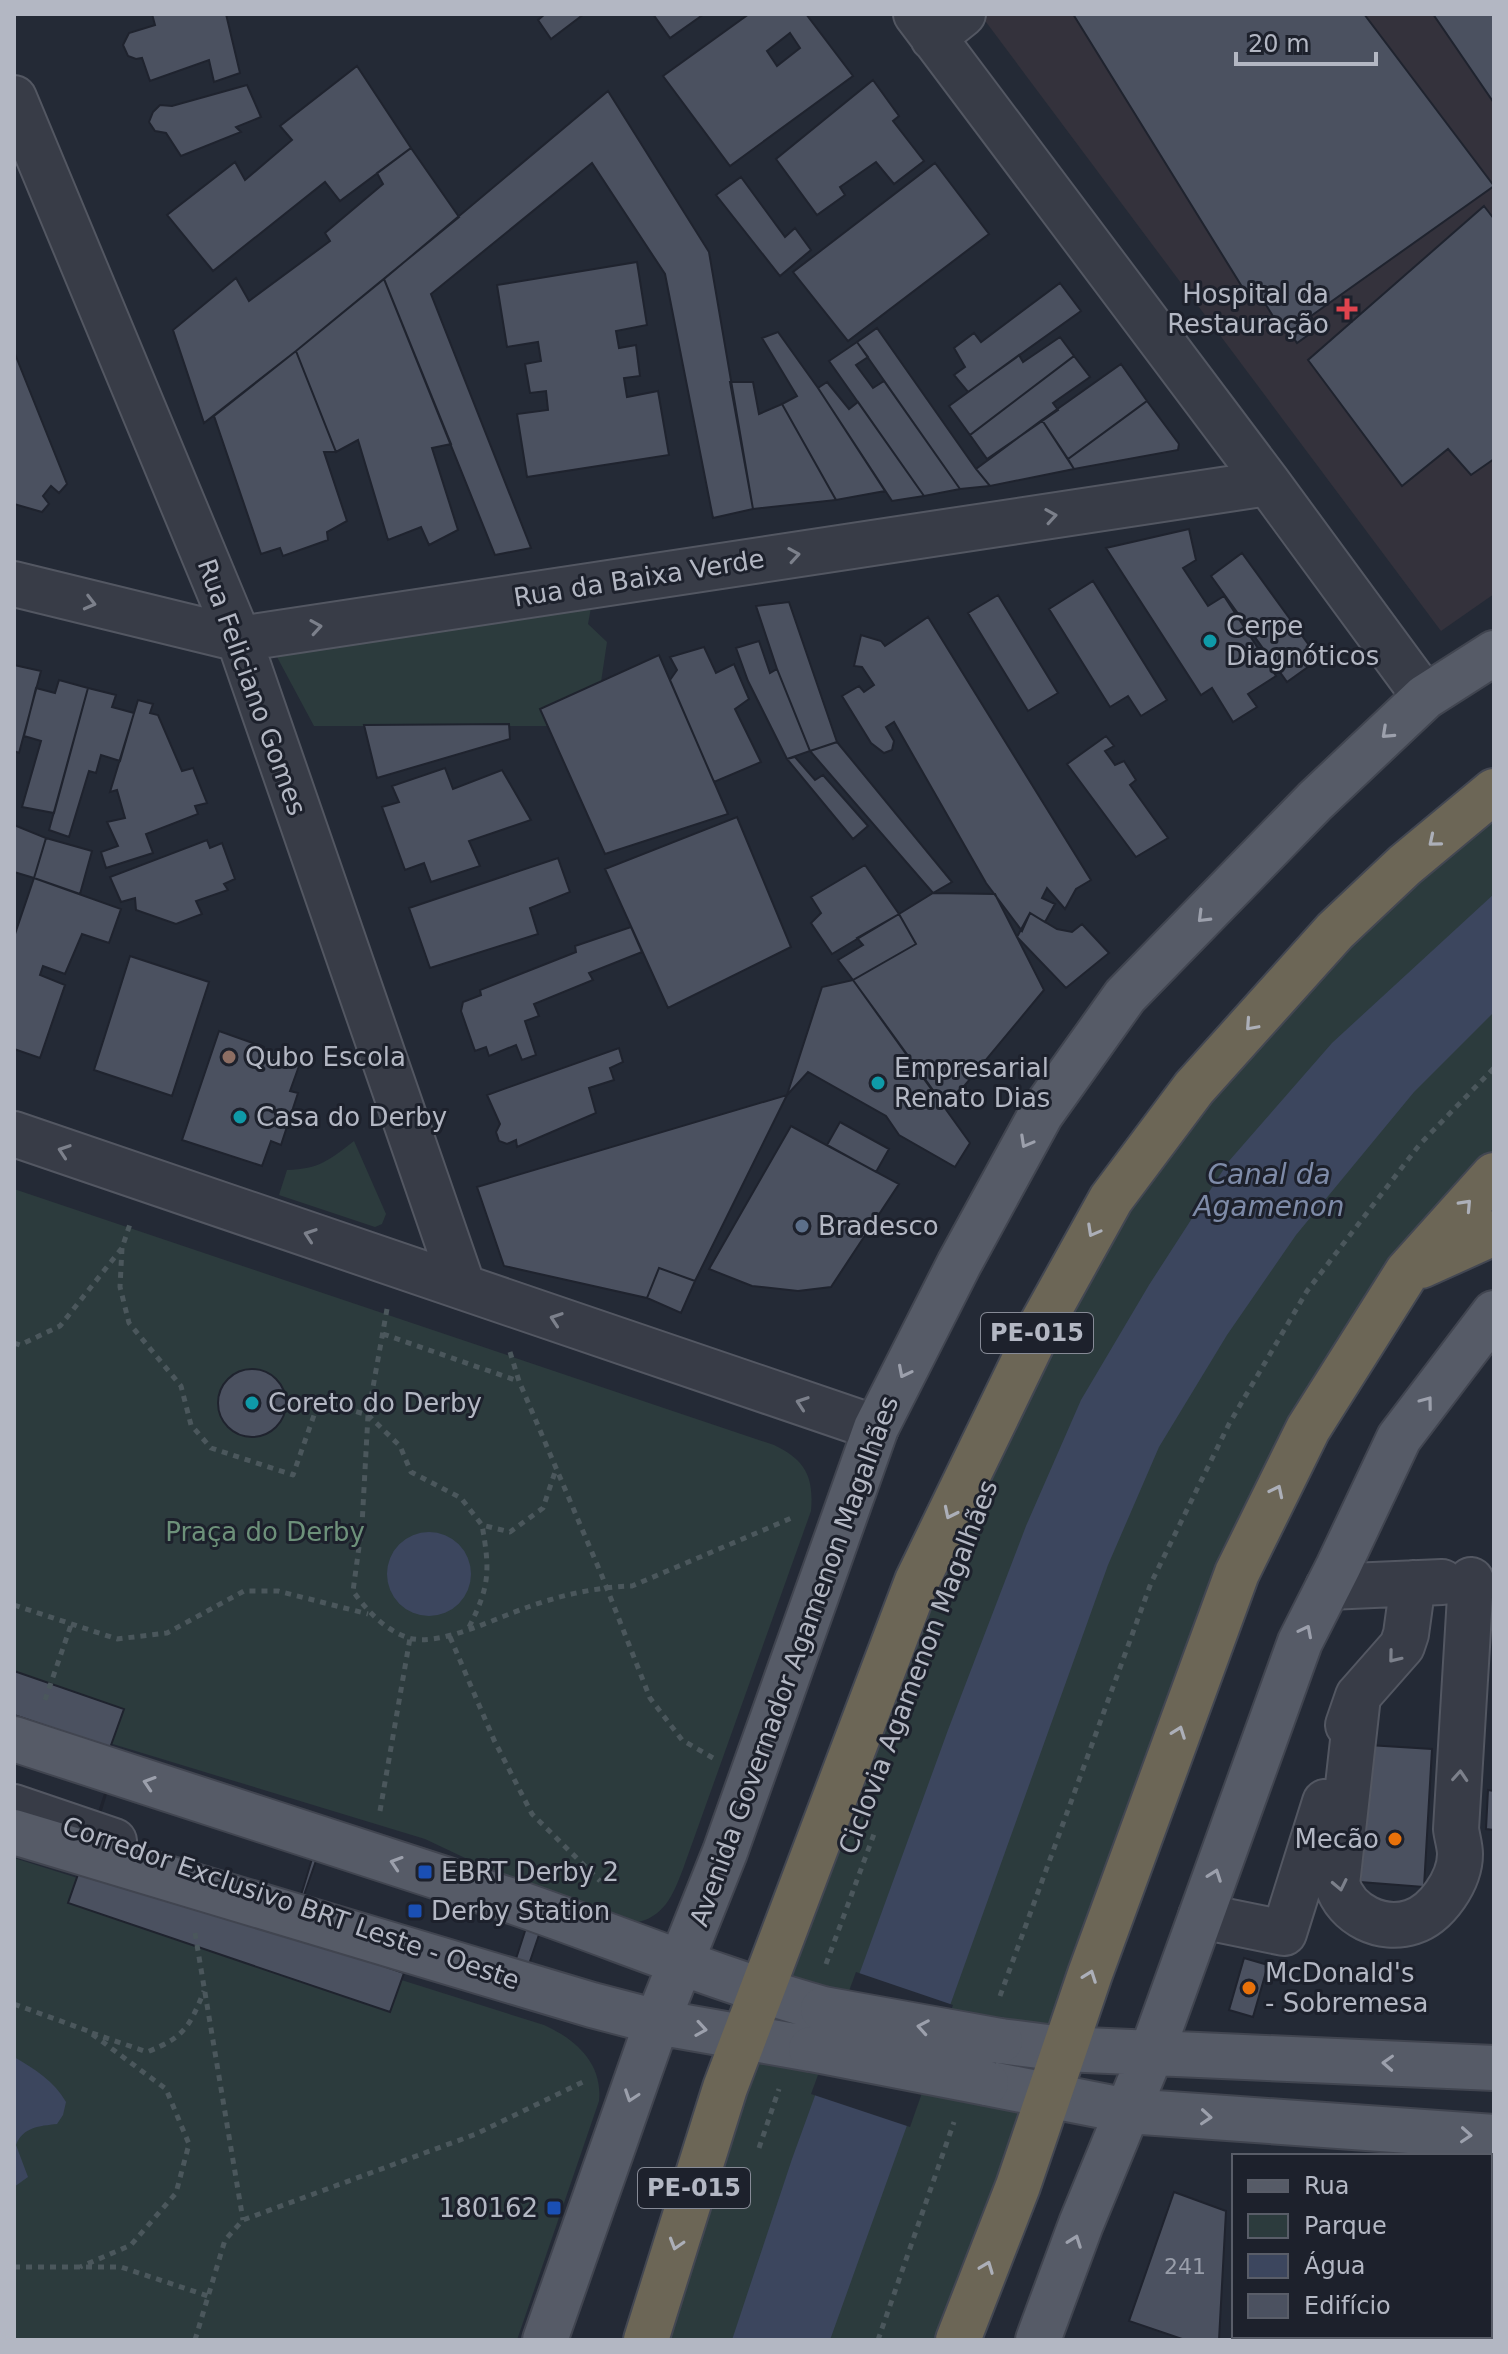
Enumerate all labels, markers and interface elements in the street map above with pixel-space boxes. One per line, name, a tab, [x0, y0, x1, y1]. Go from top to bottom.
scale bar	[1236, 16, 1376, 66]
text: 20 m	[1248, 30, 1310, 58]
place label: Hospital da Restauração	[1167, 279, 1329, 339]
marker: Hospital da Restauração	[1336, 298, 1358, 320]
one-way arrow	[1044, 508, 1058, 525]
street label: Rua da Baixa Verde	[512, 543, 766, 613]
one-way arrow	[787, 547, 801, 564]
street label: Rua Feliciano Gomes	[192, 555, 312, 819]
one-way arrow	[82, 593, 96, 610]
place label: Cerpe Diagnóticos	[1226, 611, 1379, 671]
one-way arrow	[309, 619, 323, 636]
marker: Cerpe Diagnóticos	[1201, 632, 1219, 650]
one-way arrow	[1382, 724, 1396, 738]
one-way arrow	[1429, 831, 1443, 846]
one-way arrow	[1198, 908, 1212, 922]
one-way arrow	[1246, 1015, 1260, 1030]
place label: Qubo Escola	[245, 1042, 406, 1072]
marker: Qubo Escola	[220, 1048, 238, 1066]
place label: Empresarial Renato Dias	[894, 1053, 1050, 1113]
marker: Empresarial Renato Dias	[869, 1074, 887, 1092]
place label: Casa do Derby	[256, 1102, 447, 1132]
marker: Casa do Derby	[231, 1108, 249, 1126]
one-way arrow	[1020, 1133, 1036, 1148]
one-way arrow	[58, 1144, 72, 1160]
water label: Canal da Agamenon	[1191, 1158, 1345, 1223]
one-way arrow	[1456, 1200, 1471, 1214]
place label: Bradesco	[818, 1211, 939, 1241]
marker: Bradesco	[793, 1217, 811, 1235]
one-way arrow	[1087, 1222, 1103, 1237]
one-way arrow	[304, 1228, 318, 1244]
one-way arrow	[550, 1312, 564, 1328]
road number: PE-015	[981, 1313, 1093, 1353]
one-way arrow	[899, 1363, 914, 1378]
place label: Coreto do Derby	[268, 1388, 482, 1418]
street label: Avenida Governador Agamenon Magalhães	[684, 1392, 904, 1930]
marker: Coreto do Derby	[243, 1394, 261, 1412]
one-way arrow	[796, 1396, 810, 1412]
one-way arrow	[1417, 1396, 1431, 1411]
street label: Ciclovia Agamenon Magalhães	[833, 1476, 1003, 1858]
one-way arrow	[1267, 1485, 1283, 1500]
one-way arrow	[944, 1504, 960, 1519]
park label: Praça do Derby	[165, 1517, 365, 1547]
one-way arrow	[1296, 1624, 1311, 1639]
one-way arrow	[1389, 1648, 1403, 1663]
one-way arrow	[1169, 1726, 1186, 1740]
one-way arrow	[1451, 1769, 1468, 1782]
one-way arrow	[142, 1776, 156, 1792]
street label: Corredor Exclusivo BRT Leste - Oeste	[58, 1810, 524, 1996]
place label: Mecão	[1294, 1824, 1379, 1854]
marker: Mecão	[1386, 1830, 1404, 1848]
one-way arrow	[390, 1856, 404, 1872]
place label: EBRT Derby 2	[441, 1857, 619, 1887]
marker: EBRT Derby 2	[416, 1863, 434, 1881]
one-way arrow	[1206, 1869, 1222, 1883]
one-way arrow	[1330, 1878, 1347, 1891]
place label: Derby Station	[431, 1896, 610, 1926]
marker: Derby Station	[406, 1902, 424, 1920]
place label: McDonald's - Sobremesa	[1265, 1958, 1428, 2018]
one-way arrow	[1080, 1970, 1096, 1984]
marker: McDonald's - Sobremesa	[1240, 1979, 1258, 1997]
one-way arrow	[916, 2019, 930, 2036]
one-way arrow	[694, 2020, 708, 2037]
one-way arrow	[1381, 2055, 1394, 2072]
one-way arrow	[624, 2088, 641, 2102]
one-way arrow	[1200, 2108, 1213, 2125]
one-way arrow	[1459, 2126, 1472, 2143]
legend	[1232, 2154, 1492, 2338]
road number: PE-015	[638, 2168, 750, 2208]
text: Rua	[1304, 2172, 1350, 2200]
place label: 180162	[439, 2193, 538, 2223]
marker: 180162	[545, 2199, 563, 2217]
text: Parque	[1304, 2212, 1387, 2240]
one-way arrow	[1065, 2234, 1082, 2248]
one-way arrow	[669, 2236, 685, 2250]
text: Água	[1304, 2251, 1366, 2280]
house number: 241	[1164, 2254, 1206, 2279]
one-way arrow	[977, 2261, 994, 2275]
text: Edifício	[1304, 2292, 1391, 2320]

